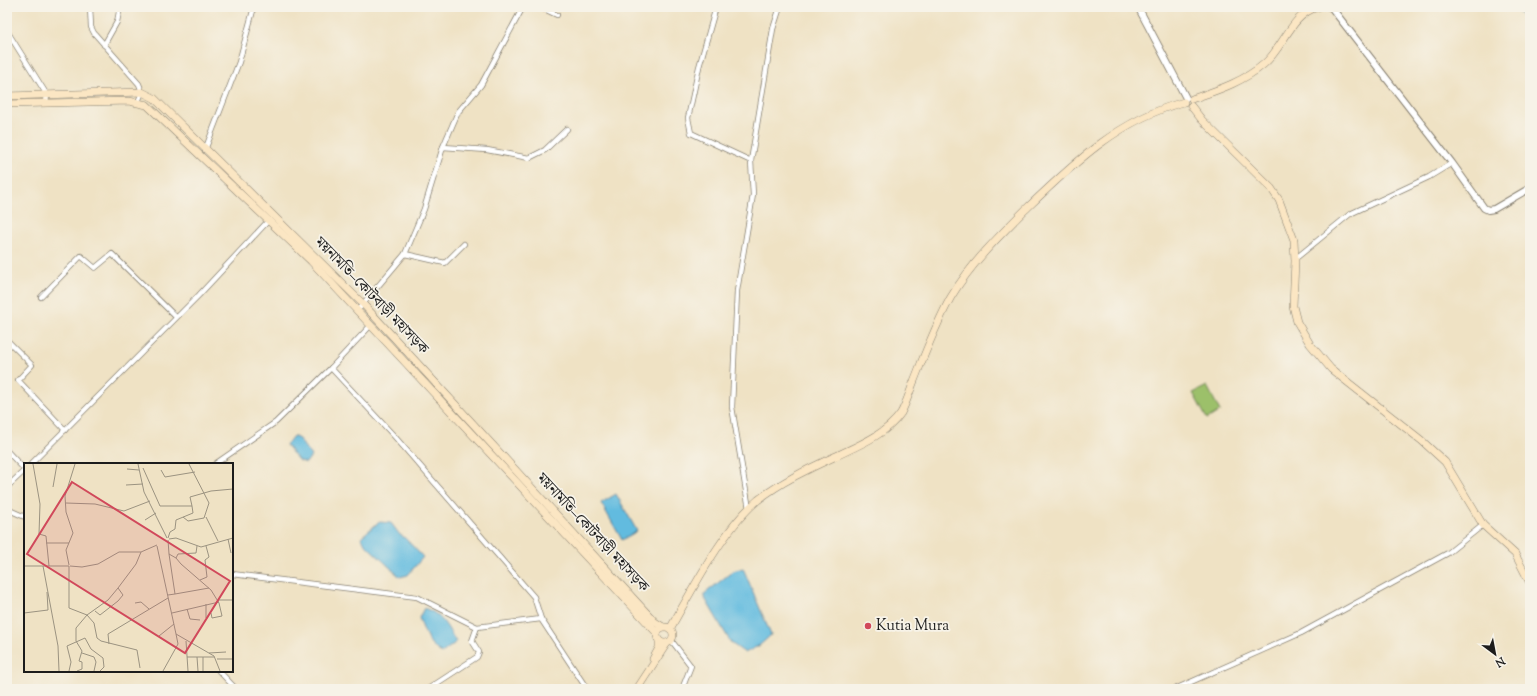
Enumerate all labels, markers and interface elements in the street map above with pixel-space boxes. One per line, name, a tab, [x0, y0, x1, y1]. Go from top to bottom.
street label: ময়নামতি–কোটবাড়ী মহাসড়ক	[309, 232, 433, 360]
inset map	[24, 463, 233, 672]
street label: ময়নামতি–কোটবাড়ী মহাসড়ক	[530, 468, 653, 597]
place label: Kutia Mura	[876, 616, 949, 637]
marker: Kutia Mura	[863, 621, 873, 631]
north arrow	[1475, 634, 1515, 674]
text: N	[1492, 652, 1509, 671]

